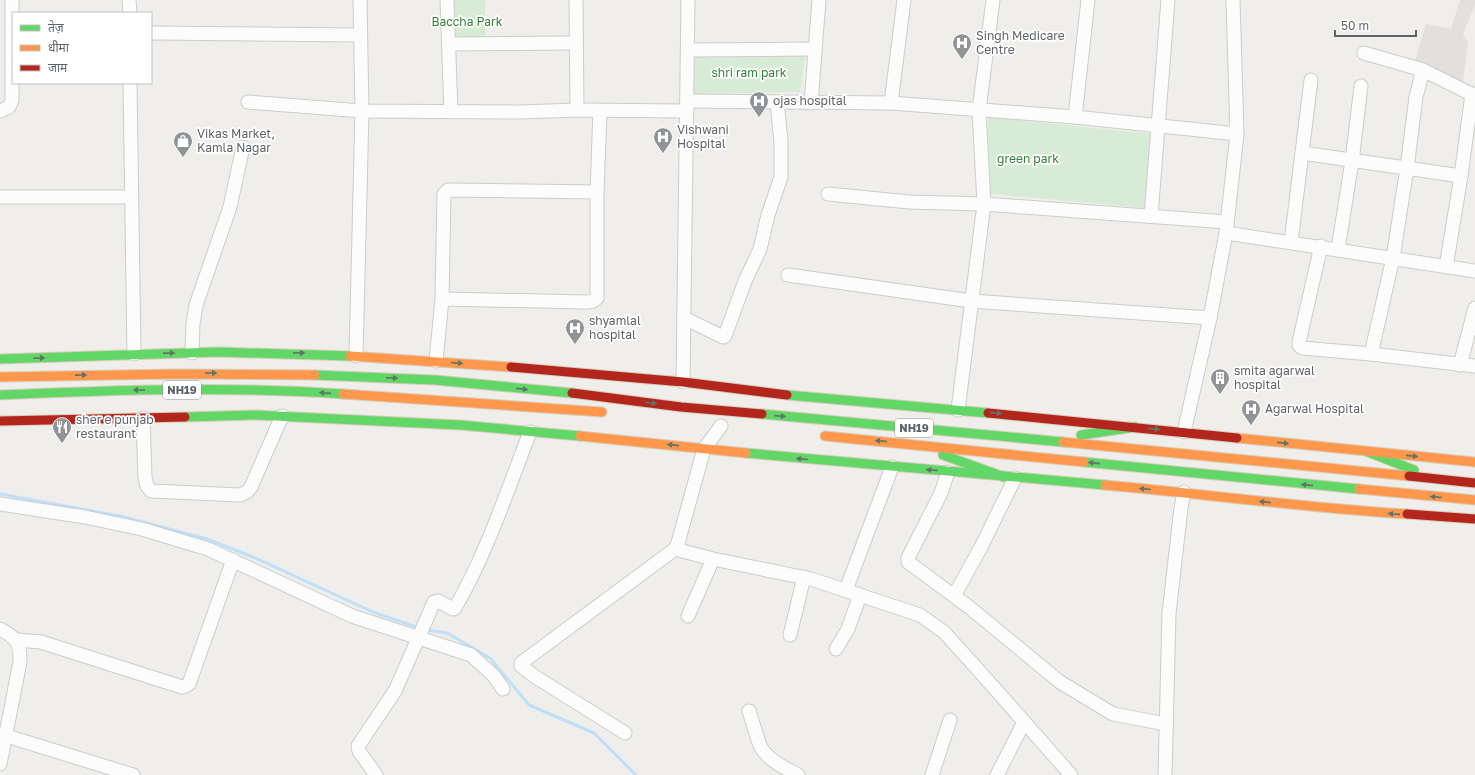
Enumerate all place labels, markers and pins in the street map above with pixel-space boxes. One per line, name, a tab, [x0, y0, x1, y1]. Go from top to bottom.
place label: Singh Medicare Centre	[976, 28, 1065, 57]
hospital icon: Singh Medicare Centre	[951, 32, 973, 60]
hospital icon: ojas hospital	[748, 90, 770, 118]
place label: ojas hospital	[773, 93, 847, 108]
place label: Vishwani Hospital	[677, 122, 729, 151]
place label: Vikas Market, Kamla Nagar	[197, 126, 275, 155]
hospital icon: Vishwani Hospital	[652, 126, 674, 154]
shop icon: Vikas Market, Kamla Nagar	[172, 130, 194, 158]
place label: shyamlal hospital	[589, 313, 641, 342]
hospital icon: shyamlal hospital	[564, 317, 586, 345]
place label: smita agarwal hospital	[1234, 363, 1315, 392]
building icon: smita agarwal hospital	[1209, 367, 1231, 395]
hospital icon: Agarwal Hospital	[1240, 398, 1262, 426]
place label: Agarwal Hospital	[1265, 401, 1364, 416]
place label: sher e punjab restaurant	[76, 412, 154, 441]
restaurant icon: sher e punjab restaurant	[51, 416, 73, 444]

